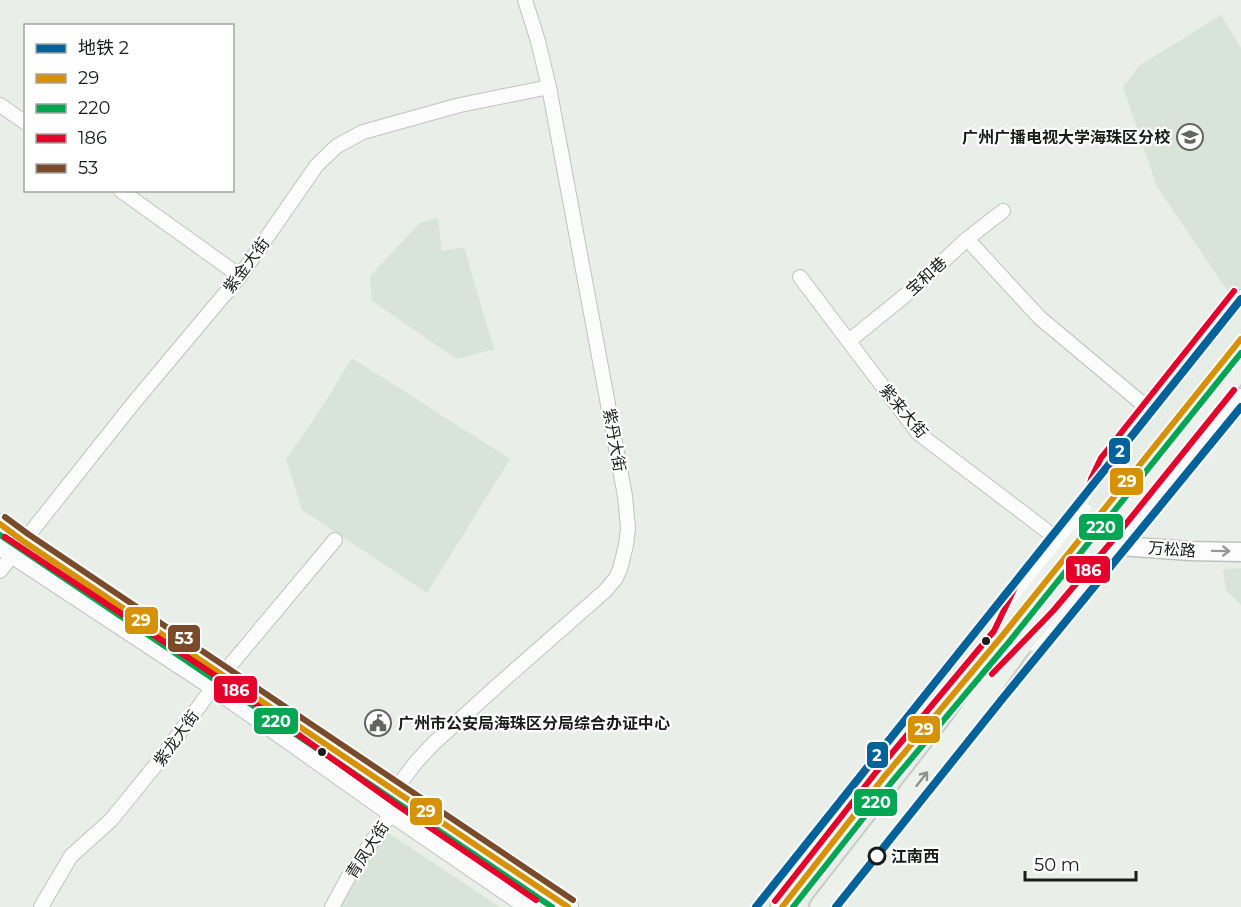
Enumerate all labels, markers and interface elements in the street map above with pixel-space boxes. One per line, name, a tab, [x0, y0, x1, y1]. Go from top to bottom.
legend	[24, 24, 234, 192]
text: 地铁 2	[78, 37, 129, 59]
text: 29	[78, 67, 99, 89]
text: 220	[78, 97, 110, 119]
school or university icon: 广州广播电视大学海珠区分校	[1175, 122, 1205, 152]
text: 186	[78, 127, 107, 149]
place label: 广州广播电视大学海珠区分校	[962, 128, 1171, 147]
text: 53	[78, 157, 98, 179]
street label: 紫金大街	[220, 234, 273, 297]
street label: 宝和巷	[902, 253, 951, 299]
street label: 紫来大街	[876, 381, 931, 442]
street label: 紫丹大街	[600, 407, 629, 473]
line badge: 2	[1108, 437, 1131, 465]
text: 2	[1115, 442, 1125, 461]
line badge: 29	[1109, 467, 1144, 496]
text: 29	[1117, 472, 1137, 491]
line badge: 220	[1078, 513, 1124, 541]
text: 220	[1086, 518, 1116, 537]
street label: 万松路	[1147, 538, 1197, 561]
one-way arrow	[1210, 546, 1230, 557]
line badge: 186	[1065, 555, 1111, 584]
text: 186	[1074, 561, 1102, 580]
line badge: 29	[124, 606, 159, 635]
text: 29	[131, 611, 151, 630]
line badge: 53	[167, 624, 201, 653]
text: 53	[175, 629, 193, 648]
unlabelled marker	[980, 635, 992, 647]
line badge: 186	[213, 675, 258, 704]
text: 186	[222, 681, 250, 700]
street label: 紫龙大街	[150, 707, 203, 770]
line badge: 220	[253, 707, 299, 735]
public building icon: 广州市公安局海珠区分局综合办证中心	[363, 708, 393, 738]
text: 220	[261, 712, 291, 731]
place label: 广州市公安局海珠区分局综合办证中心	[398, 714, 670, 733]
line badge: 29	[907, 715, 941, 744]
text: 29	[914, 720, 934, 739]
line badge: 2	[866, 741, 889, 769]
unlabelled marker	[316, 746, 328, 758]
text: 2	[872, 746, 882, 765]
one-way arrow	[915, 771, 928, 787]
line badge: 220	[853, 788, 898, 817]
text: 220	[861, 793, 891, 812]
line badge: 29	[409, 797, 443, 826]
text: 29	[416, 802, 436, 821]
street label: 青凤大街	[342, 818, 393, 882]
scale bar	[1025, 844, 1136, 882]
marker: 江南西	[868, 847, 886, 865]
place label: 江南西	[891, 847, 939, 866]
text: 50 m	[1034, 854, 1080, 876]

